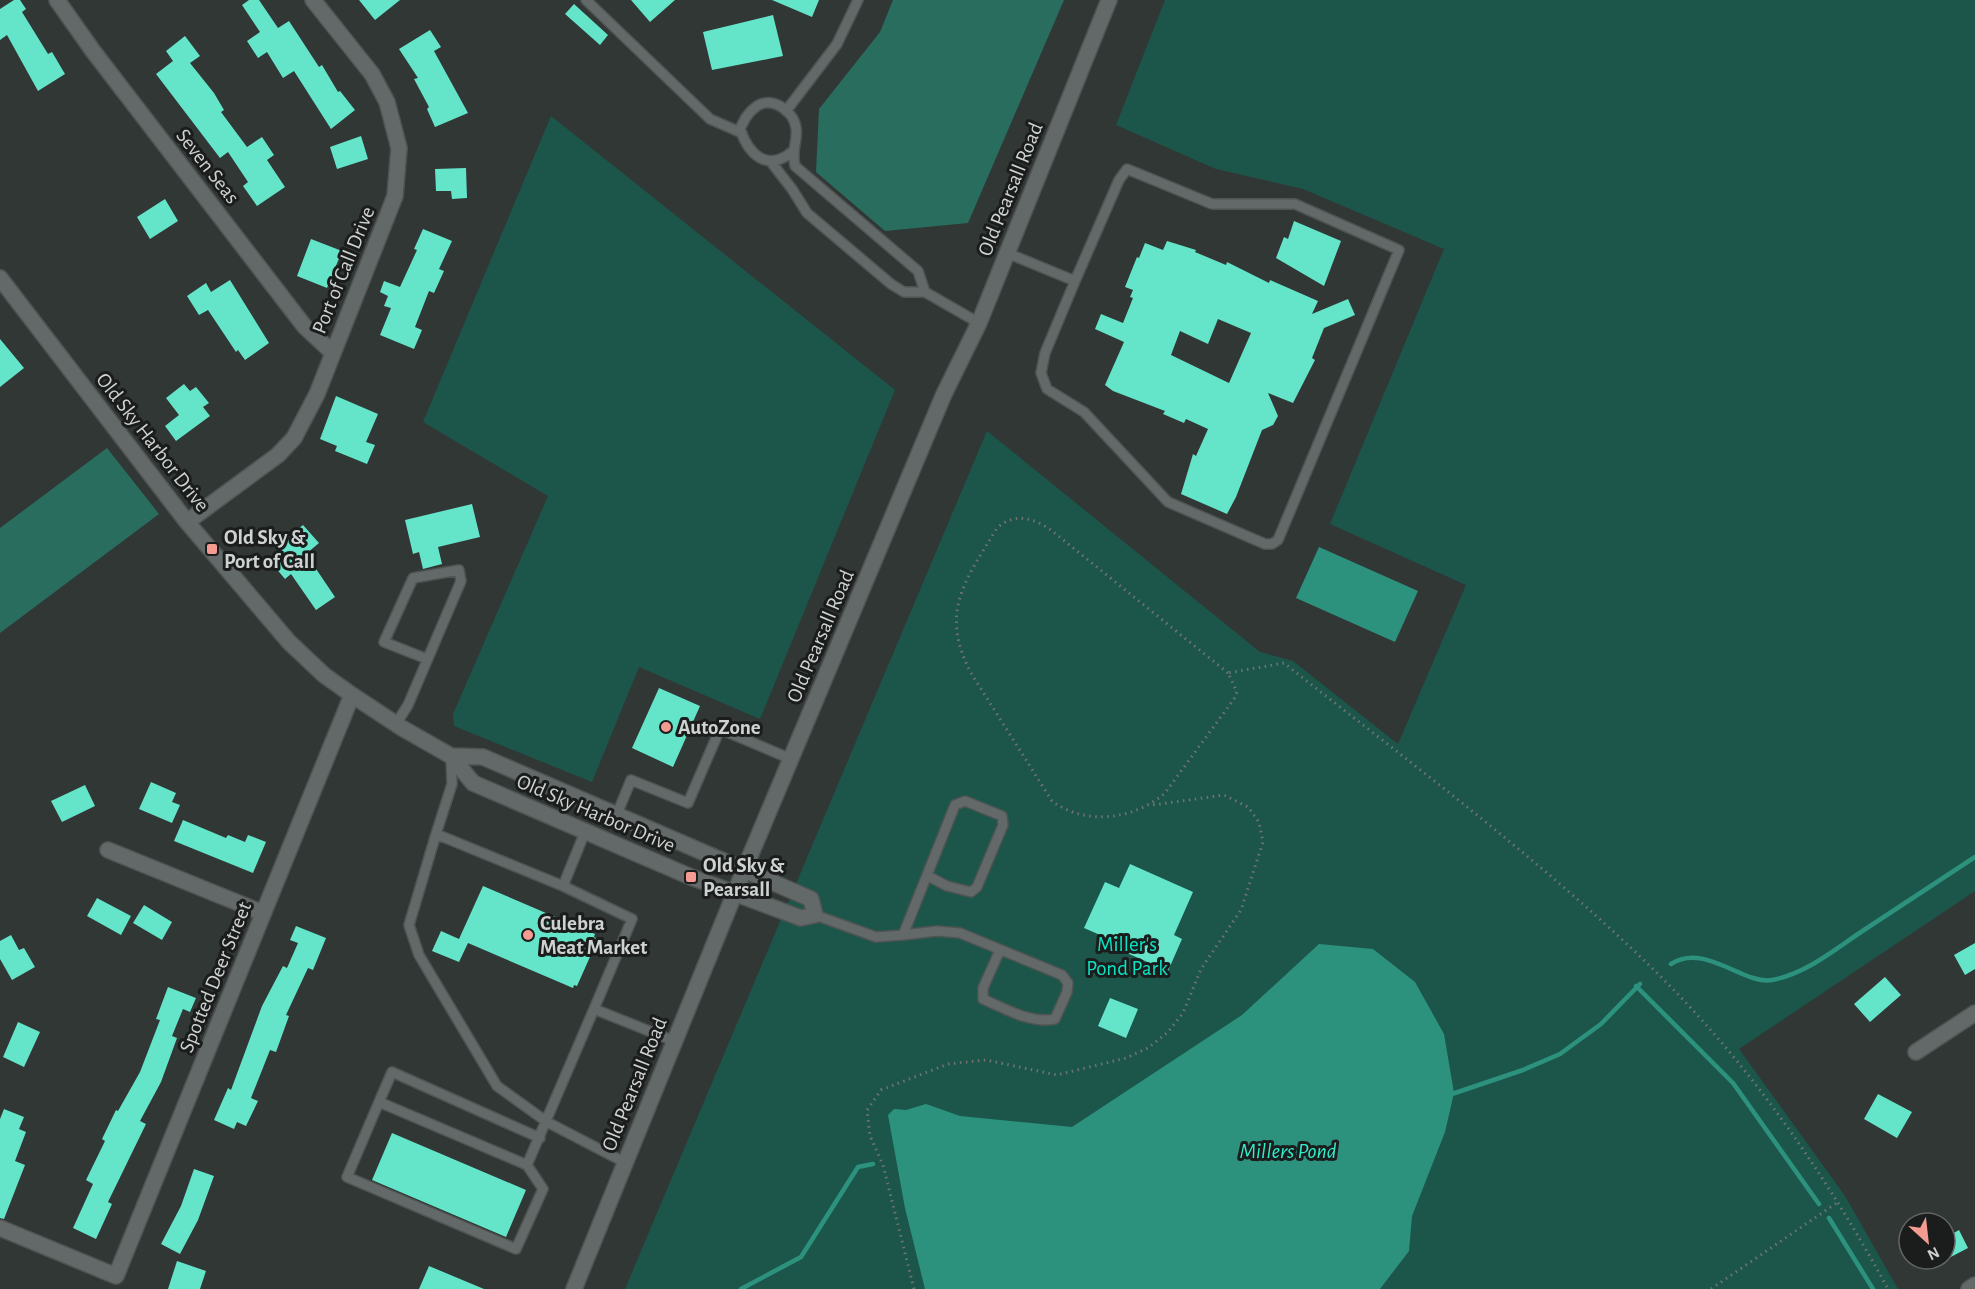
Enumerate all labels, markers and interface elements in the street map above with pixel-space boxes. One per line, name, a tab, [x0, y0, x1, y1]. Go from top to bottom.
street label: Old Pearsall Road	[974, 119, 1047, 259]
street label: Seven Seas	[172, 125, 243, 208]
street label: Port of Call Drive	[308, 204, 378, 337]
street label: Old Sky Harbor Drive	[92, 369, 213, 516]
place label: Old Sky & Port of Call	[224, 527, 315, 572]
marker: Old Sky & Port of Call	[205, 542, 219, 556]
street label: Old Pearsall Road	[783, 567, 858, 706]
place label: AutoZone	[678, 717, 761, 738]
marker: AutoZone	[659, 720, 673, 734]
street label: Old Sky Harbor Drive	[514, 771, 678, 856]
place label: Old Sky & Pearsall	[703, 855, 785, 900]
marker: Old Sky & Pearsall	[684, 870, 698, 884]
street label: Spotted Deer Street	[176, 899, 255, 1056]
place label: Culebra Meat Market	[540, 913, 647, 958]
marker: Culebra Meat Market	[521, 928, 535, 942]
park label: Miller's Pond Park	[1086, 934, 1168, 979]
street label: Old Pearsall Road	[598, 1014, 671, 1154]
water label: Millers Pond	[1240, 1140, 1337, 1162]
north arrow	[1897, 1211, 1957, 1271]
text: N	[1925, 1244, 1942, 1263]

